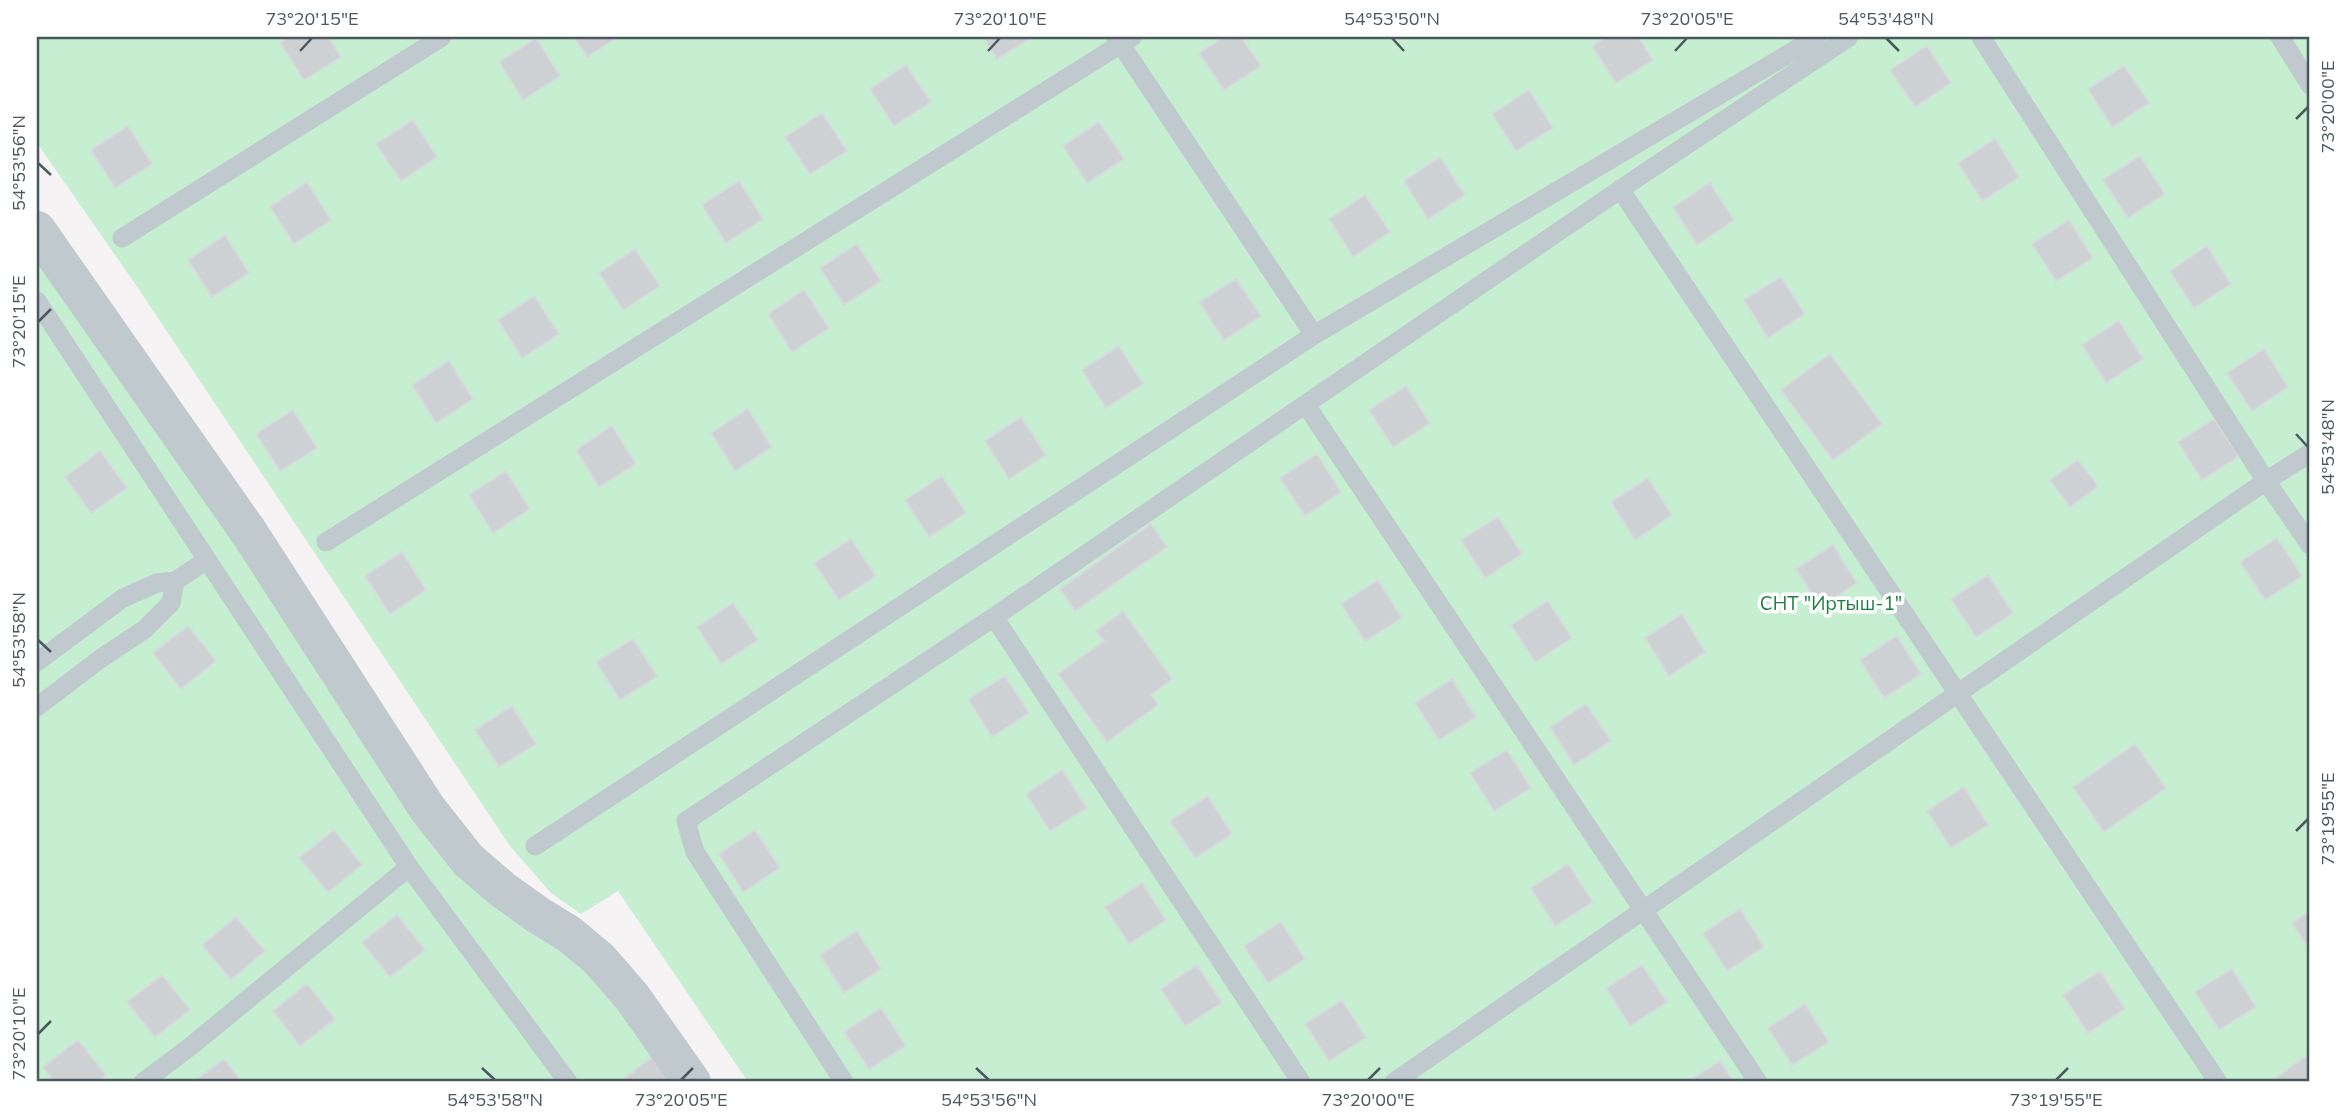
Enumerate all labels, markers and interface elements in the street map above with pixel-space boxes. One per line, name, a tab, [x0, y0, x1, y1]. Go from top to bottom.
text: 73°20'15"E	[265, 7, 359, 30]
text: 73°20'10"E	[953, 7, 1047, 30]
text: 54°53'50"N	[1344, 7, 1440, 30]
text: 73°20'05"E	[1640, 7, 1734, 30]
text: 54°53'48"N	[1838, 7, 1934, 30]
text: 73°20'00"E	[2316, 60, 2339, 154]
text: 54°53'56"N	[7, 115, 30, 211]
text: 73°20'15"E	[7, 275, 30, 369]
text: 54°53'48"N	[2316, 399, 2339, 495]
park label: СНТ "Иртыш-1"	[1760, 591, 1902, 615]
text: 54°53'58"N	[7, 592, 30, 688]
text: 73°19'55"E	[2316, 772, 2339, 866]
text: 73°20'10"E	[7, 987, 30, 1081]
text: 54°53'58"N	[447, 1088, 543, 1111]
text: 73°20'05"E	[634, 1088, 728, 1111]
text: 54°53'56"N	[941, 1088, 1037, 1111]
text: 73°20'00"E	[1321, 1088, 1415, 1111]
text: 73°19'55"E	[2009, 1088, 2103, 1111]

